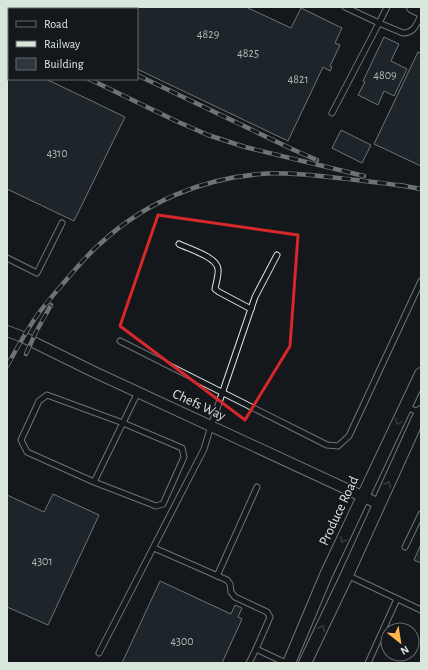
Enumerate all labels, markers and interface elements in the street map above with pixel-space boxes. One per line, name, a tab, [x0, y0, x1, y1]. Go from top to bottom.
legend	[8, 8, 138, 80]
text: Road	[44, 18, 68, 30]
house number: 4829	[197, 28, 220, 40]
text: Railway	[44, 38, 80, 51]
house number: 4825	[237, 47, 259, 59]
text: Building	[44, 58, 84, 70]
house number: 4809	[373, 69, 397, 81]
house number: 4821	[287, 73, 309, 85]
house number: 4310	[46, 147, 68, 159]
street label: Chefs Way	[170, 387, 228, 423]
one-way arrow	[395, 418, 403, 426]
street label: Produce Road	[317, 474, 361, 548]
one-way arrow	[383, 481, 391, 489]
one-way arrow	[340, 535, 348, 543]
house number: 4301	[31, 555, 53, 567]
north arrow	[380, 622, 420, 662]
one-way arrow	[317, 624, 325, 632]
house number: 4300	[170, 635, 194, 647]
text: N	[399, 644, 411, 657]

